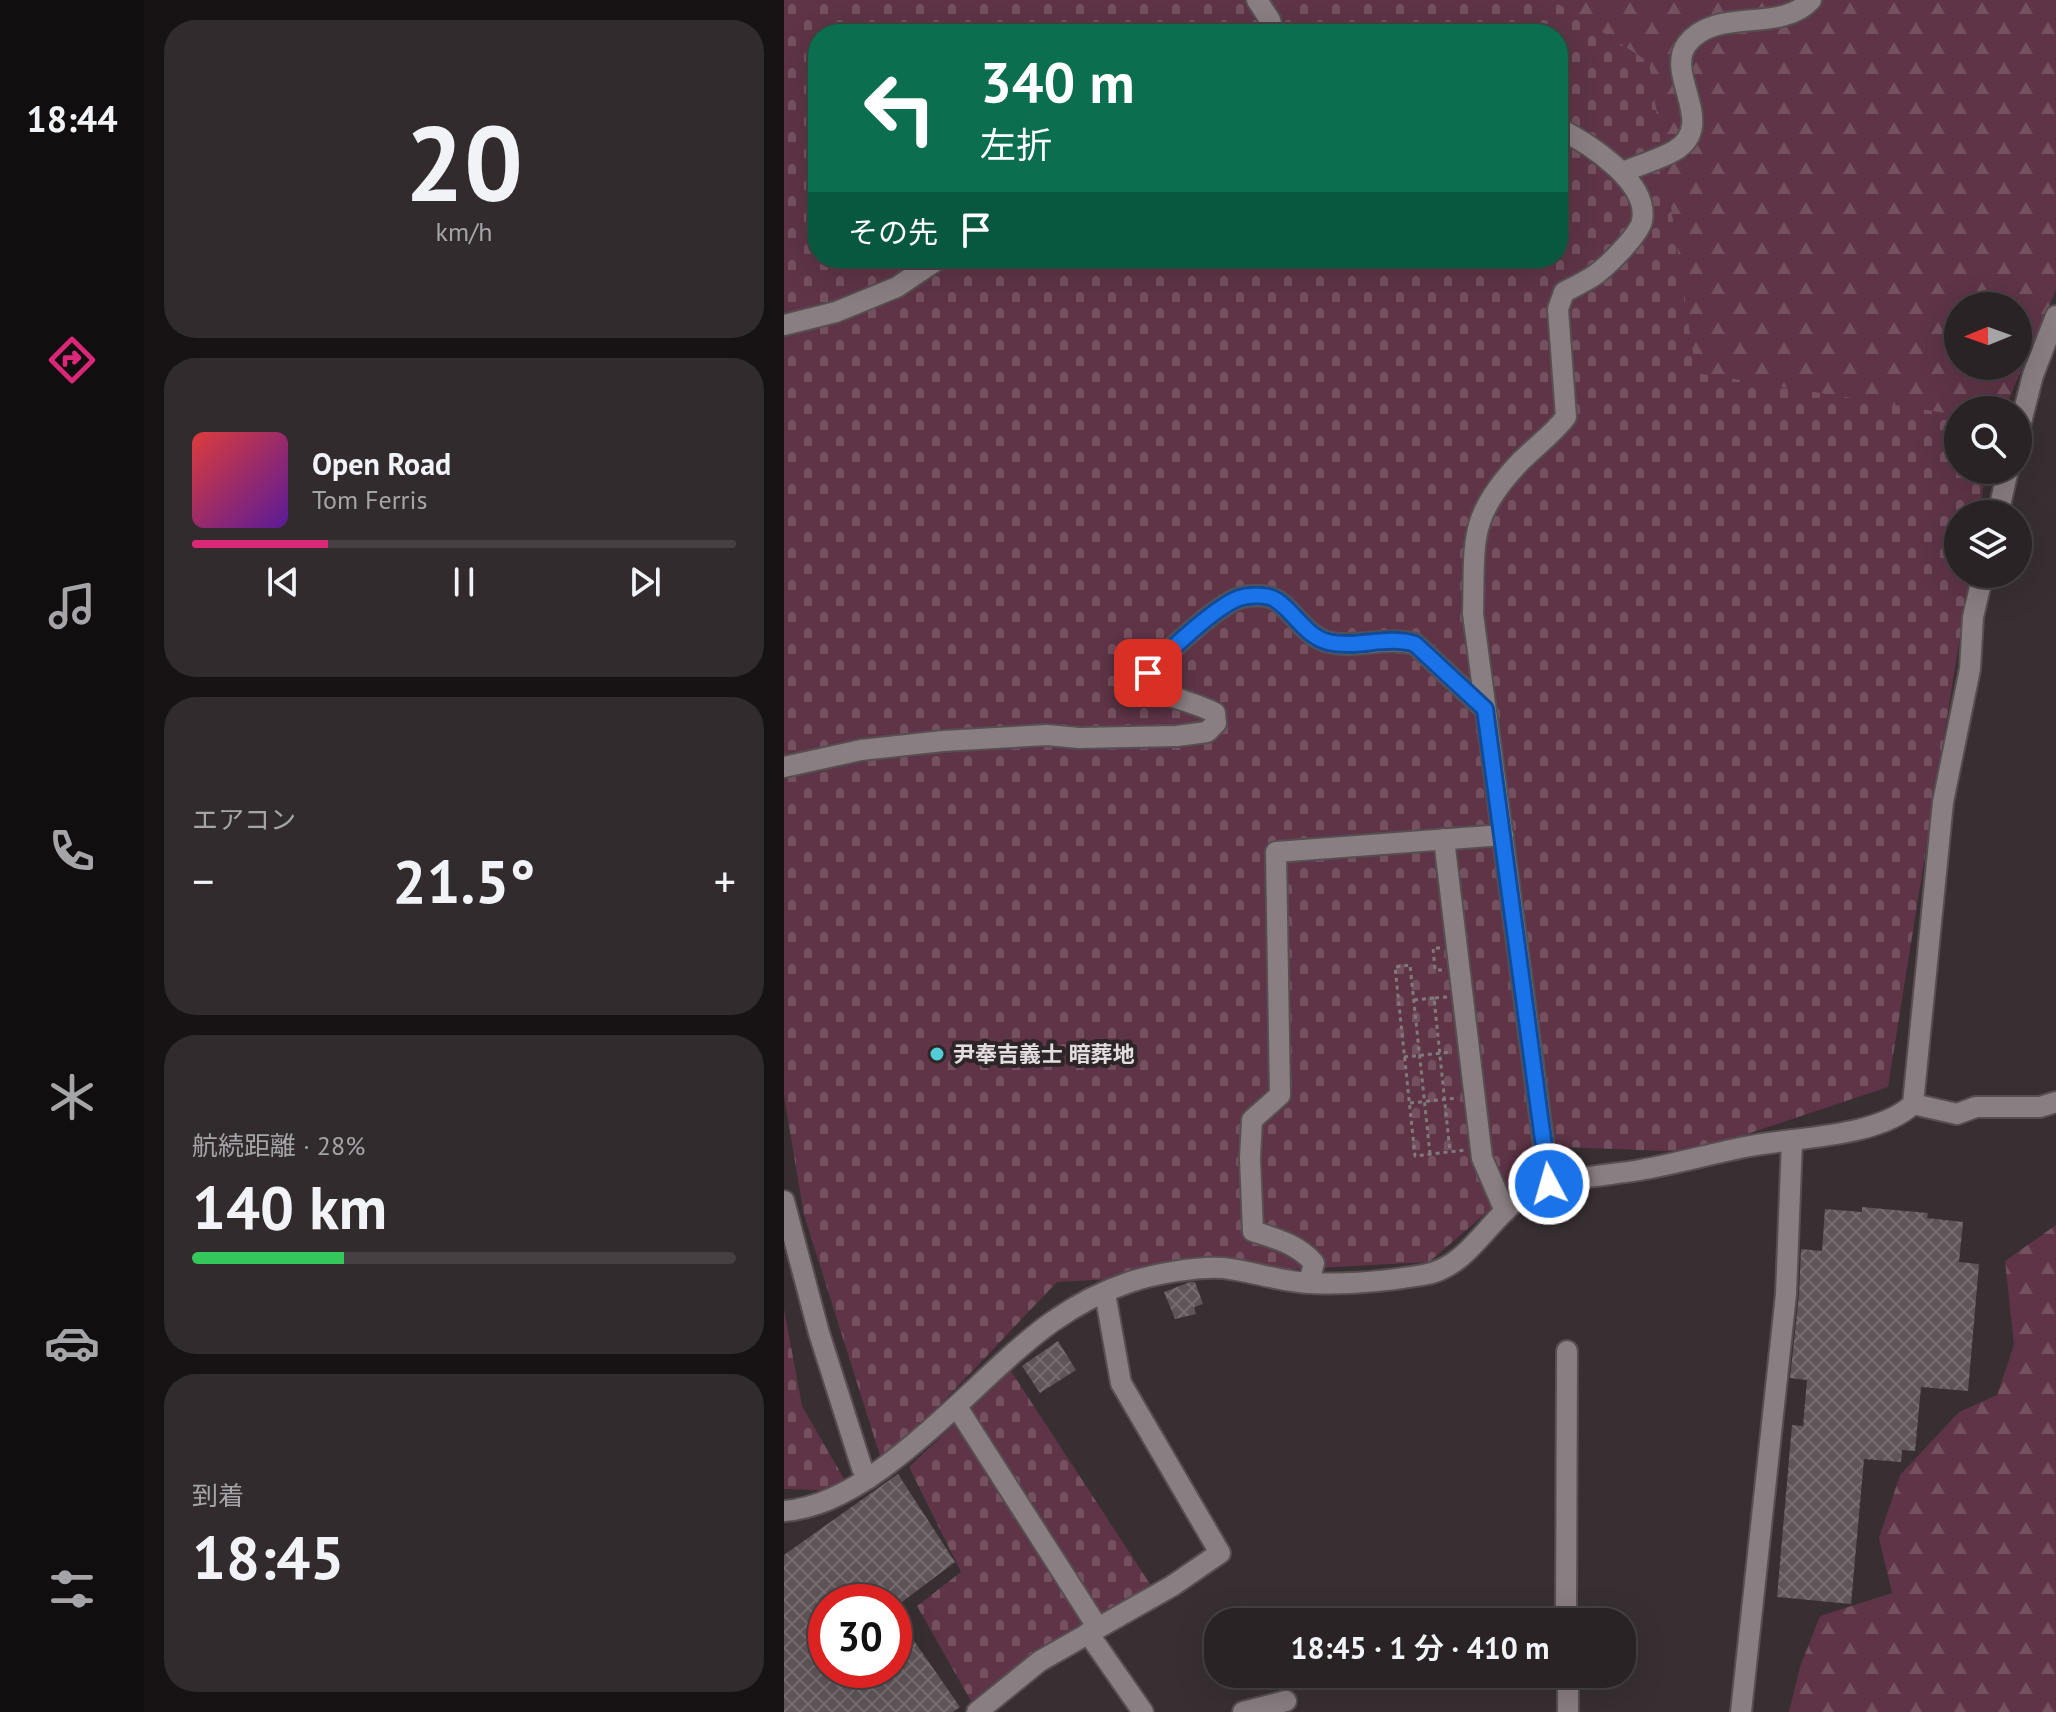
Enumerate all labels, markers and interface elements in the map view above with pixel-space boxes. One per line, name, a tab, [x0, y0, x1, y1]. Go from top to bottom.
text: 340 m	[980, 46, 1135, 118]
icon: left	[848, 56, 952, 160]
text: 18:44	[26, 95, 118, 142]
text: 20	[405, 95, 523, 230]
text: 左折	[980, 121, 1052, 168]
icon: arrive	[954, 208, 998, 252]
text: その先	[848, 212, 938, 251]
text: km/h	[436, 215, 493, 248]
north arrow	[1944, 292, 2032, 380]
map controls	[1944, 292, 2032, 588]
icon: directions	[44, 332, 100, 388]
button: search	[1944, 396, 2032, 484]
text: Open Road	[312, 444, 451, 483]
text: Tom Ferris	[312, 483, 427, 516]
button: layers	[1944, 500, 2032, 588]
icon: previous	[261, 560, 305, 604]
icon: pause	[442, 560, 486, 604]
icon: next	[623, 560, 667, 604]
icon: music	[44, 578, 100, 634]
pin	[1114, 639, 1182, 707]
icon: arrive	[1126, 651, 1170, 695]
text: エアコン	[192, 803, 296, 836]
icon: phone	[44, 823, 100, 879]
text: 21.5°	[392, 842, 536, 920]
text: −	[192, 852, 214, 909]
text: +	[714, 852, 736, 909]
place label: 尹奉吉義士 暗葬地	[953, 1040, 1135, 1068]
marker: 尹奉吉義士 暗葬地	[928, 1045, 946, 1063]
icon: climate	[44, 1069, 100, 1125]
text: 航続距離 · 28%	[192, 1129, 365, 1162]
position arrow	[1507, 1142, 1591, 1226]
text: 140 km	[192, 1168, 387, 1246]
icon: car	[44, 1315, 100, 1371]
text: 到着	[192, 1479, 244, 1512]
text: 18:45	[192, 1518, 344, 1596]
icon: filters	[44, 1561, 100, 1617]
speed limit sign: 30	[808, 1584, 912, 1688]
text: 18:45 · 1 分 · 410 m	[1290, 1628, 1550, 1667]

